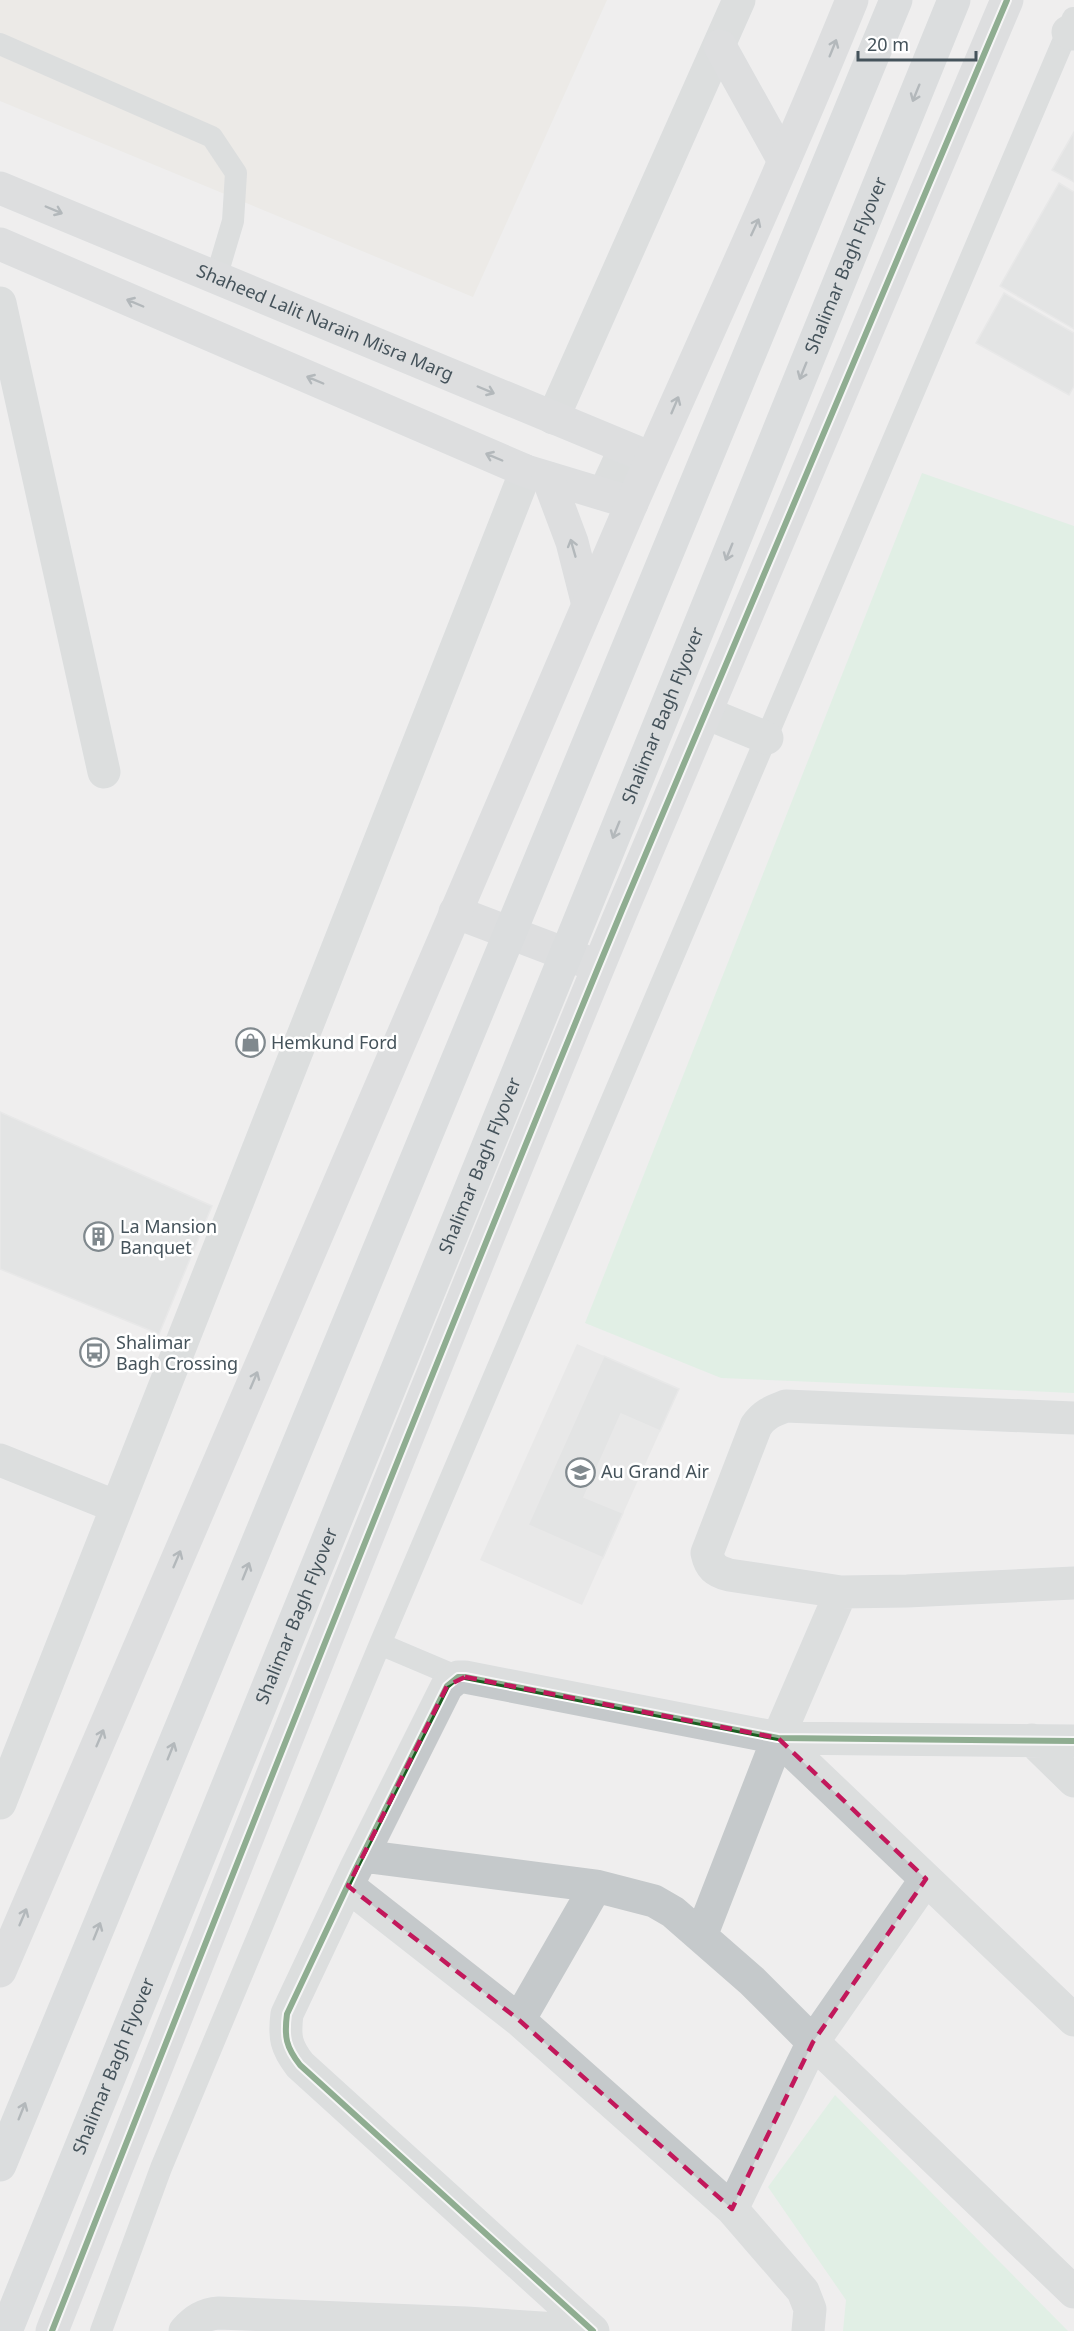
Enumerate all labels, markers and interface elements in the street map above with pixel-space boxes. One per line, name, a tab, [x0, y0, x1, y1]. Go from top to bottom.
scale bar	[858, 24, 976, 62]
text: 20 m	[867, 32, 909, 56]
one-way arrow	[828, 39, 839, 58]
one-way arrow	[910, 83, 921, 102]
street label: Shalimar Bagh Flyover	[799, 172, 892, 357]
one-way arrow	[44, 205, 63, 216]
one-way arrow	[751, 218, 762, 236]
street label: Shaheed Lalit Narain Misra Marg	[193, 258, 458, 386]
one-way arrow	[127, 297, 145, 308]
one-way arrow	[797, 361, 808, 380]
one-way arrow	[306, 374, 324, 385]
one-way arrow	[477, 385, 495, 396]
one-way arrow	[669, 396, 681, 414]
one-way arrow	[485, 451, 503, 462]
one-way arrow	[567, 539, 578, 558]
one-way arrow	[723, 542, 734, 560]
street label: Shalimar Bagh Flyover	[615, 623, 709, 807]
one-way arrow	[610, 820, 621, 838]
shop icon: Hemkund Ford	[234, 1027, 266, 1059]
place label: Hemkund Ford	[271, 1030, 397, 1054]
street label: Shalimar Bagh Flyover	[432, 1073, 526, 1257]
place label: La Mansion Banquet	[120, 1214, 217, 1259]
building icon: La Mansion Banquet	[83, 1221, 115, 1253]
place label: Shalimar Bagh Crossing	[116, 1330, 238, 1375]
bus stop icon: Shalimar Bagh Crossing	[79, 1337, 111, 1369]
one-way arrow	[249, 1371, 260, 1389]
school or university icon: Au Grand Air	[564, 1456, 596, 1488]
place label: Au Grand Air	[601, 1459, 710, 1483]
street label: Shalimar Bagh Flyover	[249, 1523, 343, 1707]
one-way arrow	[172, 1550, 183, 1569]
one-way arrow	[241, 1562, 252, 1580]
one-way arrow	[95, 1729, 106, 1748]
one-way arrow	[166, 1742, 177, 1761]
one-way arrow	[18, 1909, 29, 1927]
one-way arrow	[92, 1922, 103, 1941]
street label: Shalimar Bagh Flyover	[66, 1973, 160, 2158]
one-way arrow	[17, 2103, 28, 2121]

